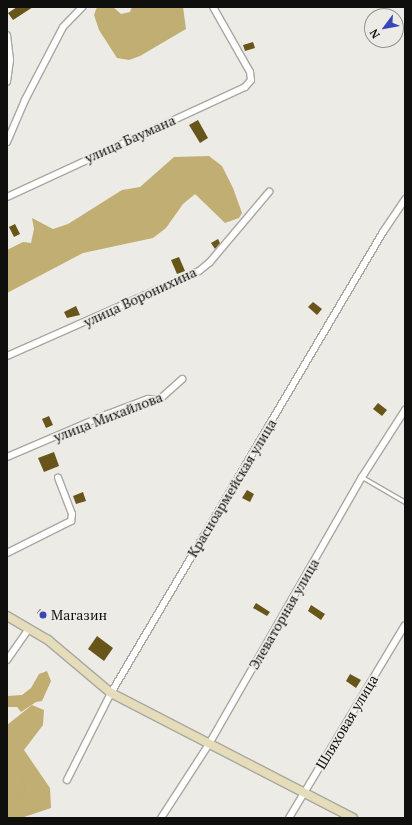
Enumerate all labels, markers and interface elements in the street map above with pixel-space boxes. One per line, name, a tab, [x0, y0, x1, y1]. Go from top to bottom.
north arrow	[364, 8, 404, 48]
text: N	[367, 27, 383, 41]
street label: улица Баумана	[82, 111, 178, 167]
street label: улица Воронихина	[81, 263, 199, 331]
street label: улица Михайлова	[51, 388, 165, 446]
street label: Красноармейская улица	[184, 416, 280, 560]
street label: Элеваторная улица	[245, 556, 323, 672]
place label: Магазин	[51, 607, 107, 623]
marker: Магазин	[38, 610, 48, 620]
street label: Шляховая улица	[312, 672, 382, 772]

